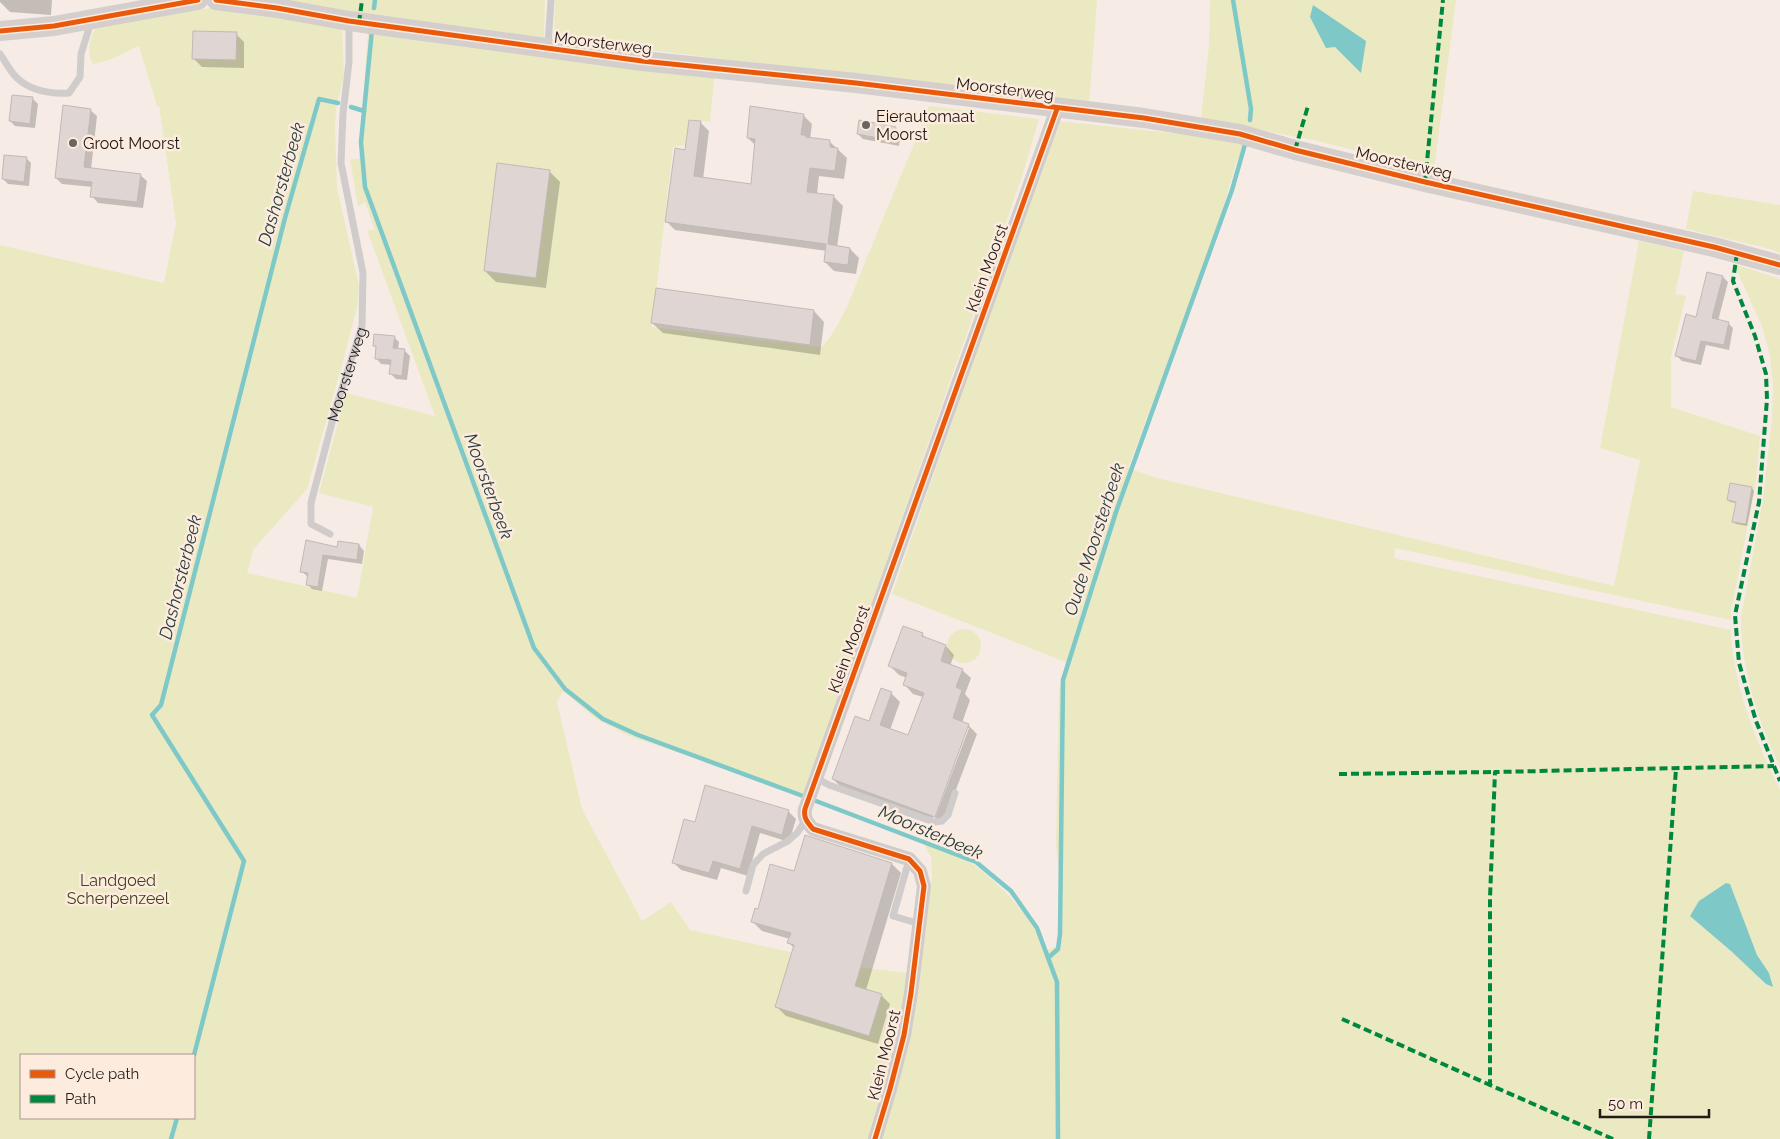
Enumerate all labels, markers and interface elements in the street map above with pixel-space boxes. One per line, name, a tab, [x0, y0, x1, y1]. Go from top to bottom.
street label: Moorsterweg	[553, 28, 653, 58]
street label: Moorsterweg	[955, 74, 1055, 104]
place label: Eierautomaat Moorst	[876, 107, 975, 144]
water label: Dashorsterbeek	[253, 119, 309, 248]
marker: Eierautomaat Moorst	[860, 119, 872, 131]
place label: Groot Moorst	[83, 134, 180, 153]
marker: Groot Moorst	[67, 137, 79, 149]
street label: Moorsterweg	[1354, 143, 1454, 183]
street label: Klein Moorst	[962, 221, 1012, 315]
street label: Moorsterweg	[323, 324, 371, 424]
water label: Moorsterbeek	[460, 430, 518, 542]
water label: Oude Moorsterbeek	[1059, 460, 1129, 618]
water label: Dashorsterbeek	[154, 512, 206, 641]
street label: Klein Moorst	[824, 602, 874, 696]
water label: Moorsterbeek	[876, 801, 987, 864]
park label: Landgoed Scherpenzeel	[67, 871, 170, 908]
street label: Klein Moorst	[864, 1007, 905, 1102]
legend	[20, 1054, 195, 1119]
text: Cycle path	[65, 1065, 139, 1083]
scale bar	[1600, 1086, 1709, 1118]
text: Path	[65, 1090, 96, 1108]
text: 50 m	[1608, 1095, 1643, 1113]

